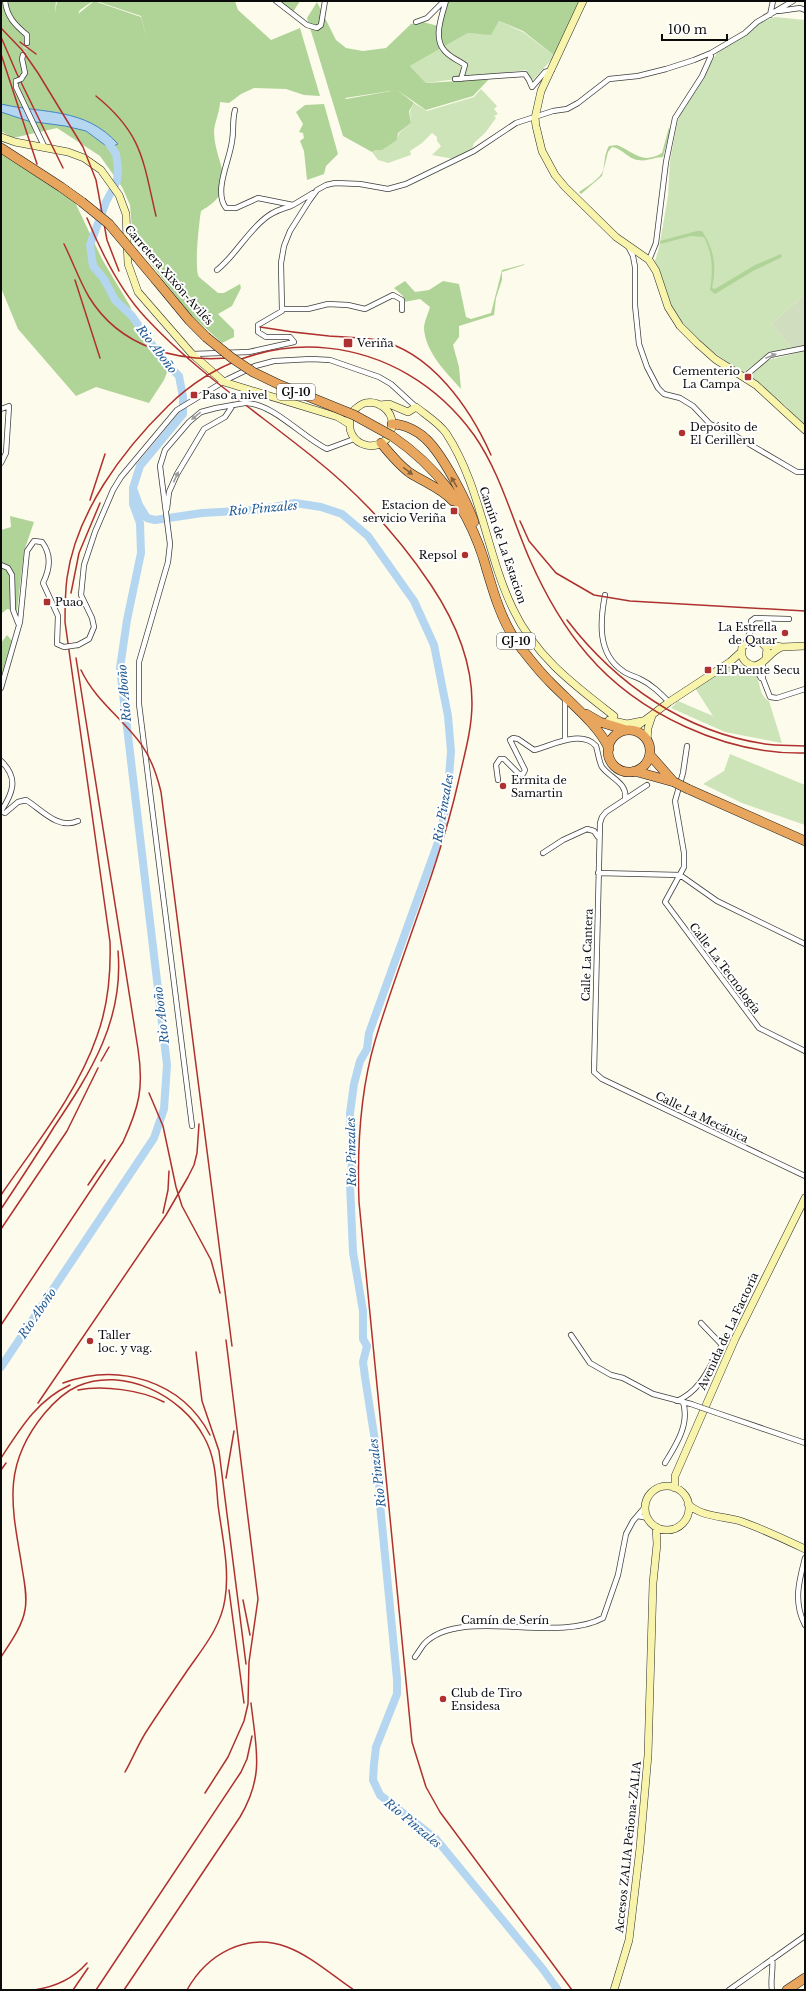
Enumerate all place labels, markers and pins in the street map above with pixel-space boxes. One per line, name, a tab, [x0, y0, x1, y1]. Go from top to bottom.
place label: Veriña	[356, 336, 395, 350]
marker: Veriña	[342, 337, 354, 349]
place label: Cementerio La Campa	[673, 364, 741, 391]
marker: Cementerio La Campa	[743, 372, 753, 382]
place label: Paso a nivel	[202, 388, 268, 402]
marker: Paso a nivel	[189, 390, 199, 400]
place label: Depósito de El Cerilleru	[690, 420, 758, 447]
marker: Depósito de El Cerilleru	[677, 428, 687, 438]
place label: Estacion de servicio Veriña	[363, 498, 447, 525]
marker: Estacion de servicio Veriña	[449, 506, 459, 516]
place label: Repsol	[419, 548, 457, 562]
marker: Repsol	[460, 550, 470, 560]
place label: Puao	[55, 595, 83, 609]
marker: Puao	[42, 597, 52, 607]
place label: La Estrella de Qatar	[718, 620, 778, 647]
marker: La Estrella de Qatar	[780, 628, 790, 638]
place label: El Puente Secu	[716, 663, 800, 677]
marker: El Puente Secu	[703, 665, 713, 675]
place label: Ermita de Samartin	[511, 773, 567, 800]
marker: Ermita de Samartin	[498, 781, 508, 791]
place label: Taller loc. y vag.	[98, 1328, 152, 1355]
marker: Taller loc. y vag.	[85, 1336, 95, 1346]
place label: Club de Tiro Ensidesa	[451, 1686, 522, 1713]
marker: Club de Tiro Ensidesa	[438, 1694, 448, 1704]

